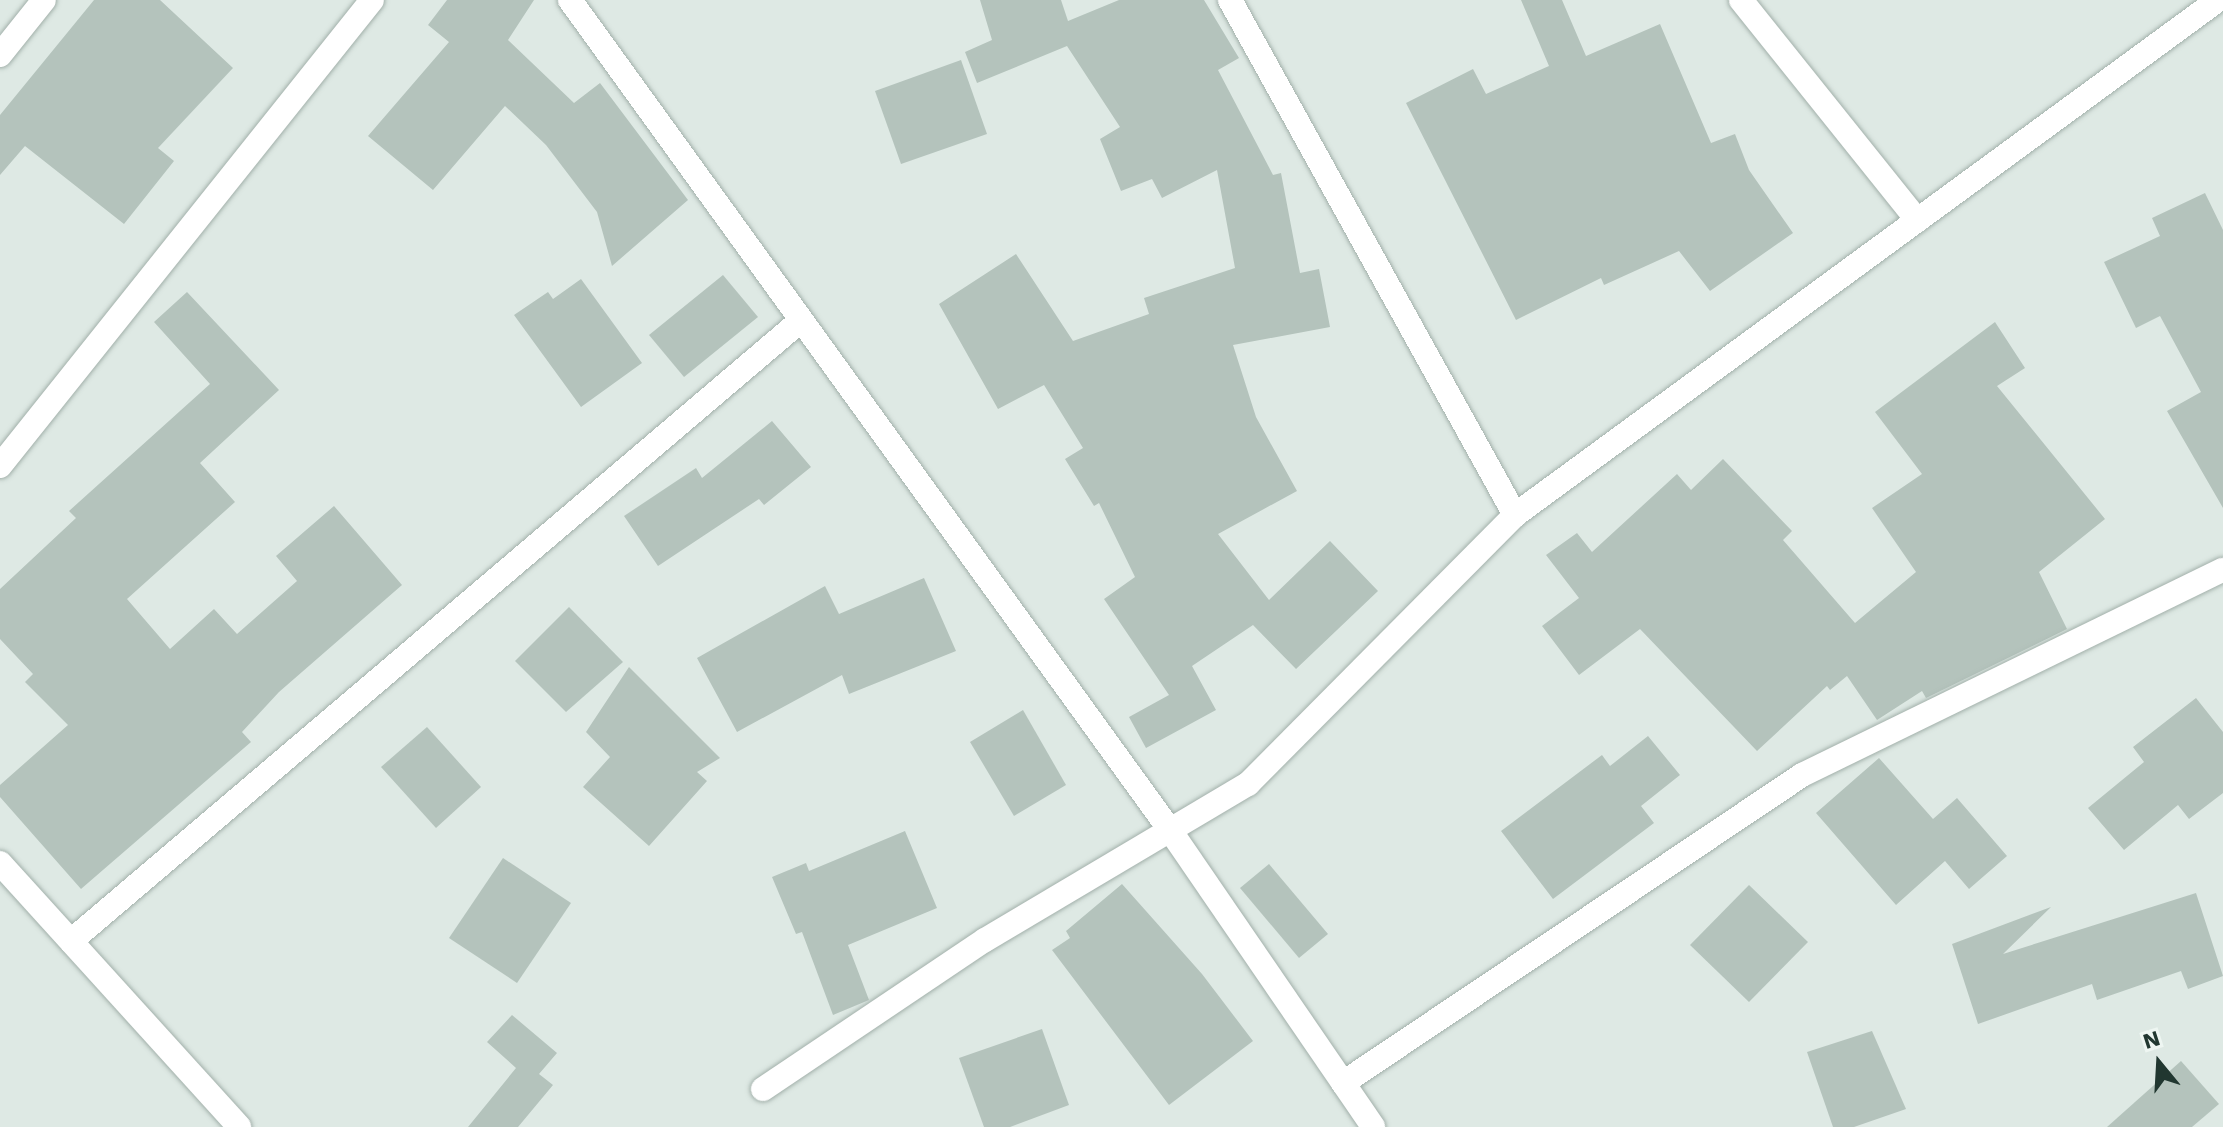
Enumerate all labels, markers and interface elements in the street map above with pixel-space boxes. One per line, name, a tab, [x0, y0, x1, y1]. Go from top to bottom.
north arrow	[2119, 1023, 2199, 1103]
text: N	[2140, 1025, 2163, 1054]

